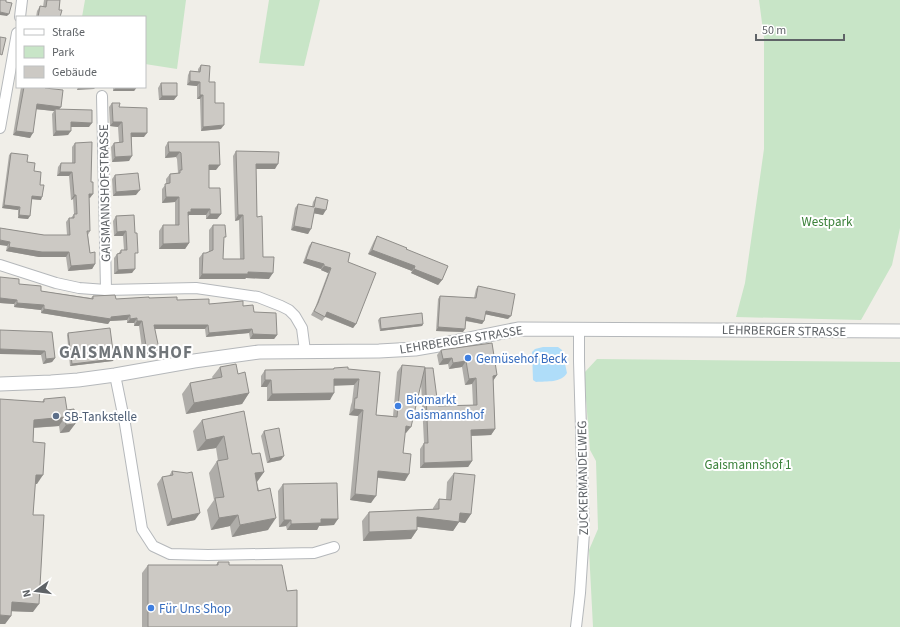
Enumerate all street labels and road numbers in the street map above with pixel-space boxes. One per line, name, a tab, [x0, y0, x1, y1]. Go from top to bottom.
street label: GAISMANNSHOFSTRASSE	[95, 124, 115, 262]
street label: LEHRBERGER STRASSE	[398, 321, 524, 359]
street label: LEHRBERGER STRASSE	[722, 321, 846, 341]
street label: ZUCKERMANDELWEG	[573, 420, 593, 536]

